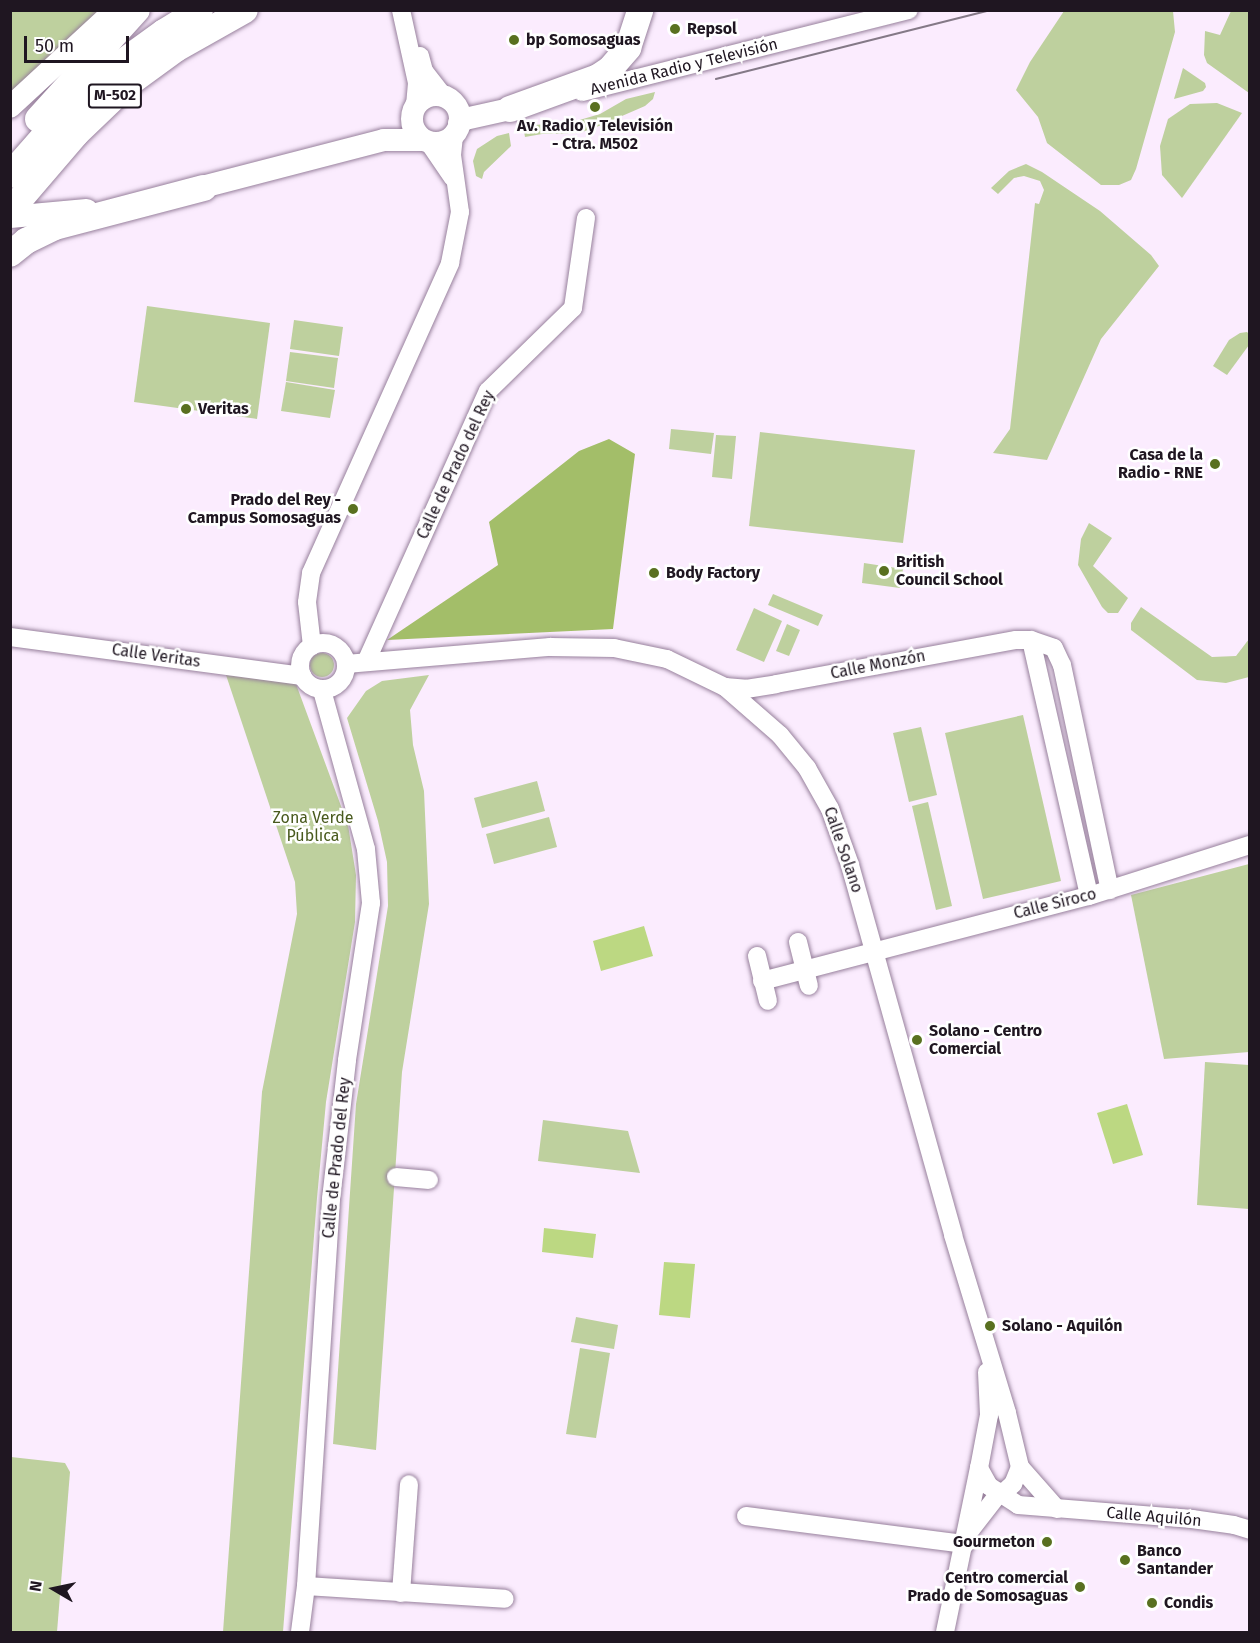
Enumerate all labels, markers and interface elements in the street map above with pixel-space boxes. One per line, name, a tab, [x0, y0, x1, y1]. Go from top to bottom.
place label: Repsol	[687, 19, 737, 39]
marker: Repsol	[668, 22, 682, 36]
scale bar	[27, 24, 132, 62]
place label: bp Somosaguas	[526, 30, 641, 50]
marker: bp Somosaguas	[507, 33, 521, 47]
street label: Avenida Radio y Televisión	[588, 34, 780, 100]
text: 50 m	[35, 35, 74, 57]
road number: M-502	[86, 84, 144, 108]
marker: Av. Radio y Televisión - Ctra. M502	[588, 100, 602, 114]
place label: Av. Radio y Televisión - Ctra. M502	[517, 116, 673, 154]
street label: Calle de Prado del Rey	[413, 388, 499, 542]
place label: Veritas	[198, 399, 249, 419]
marker: Veritas	[179, 402, 193, 416]
place label: Casa de la Radio - RNE	[1118, 445, 1203, 483]
marker: Casa de la Radio - RNE	[1208, 457, 1222, 471]
place label: Prado del Rey - Campus Somosaguas	[188, 490, 341, 528]
marker: Prado del Rey - Campus Somosaguas	[346, 502, 360, 516]
place label: British Council School	[896, 552, 1003, 590]
place label: Body Factory	[666, 563, 760, 583]
marker: British Council School	[877, 564, 891, 578]
marker: Body Factory	[647, 566, 661, 580]
street label: Calle Veritas	[111, 640, 201, 672]
street label: Calle Monzón	[829, 646, 927, 684]
street label: Calle Solano	[819, 804, 867, 896]
park label: Zona Verde Pública	[273, 808, 353, 846]
street label: Calle Siroco	[1012, 884, 1098, 924]
place label: Solano - Centro Comercial	[929, 1021, 1042, 1059]
marker: Solano - Centro Comercial	[910, 1033, 924, 1047]
street label: Calle de Prado del Rey	[319, 1077, 355, 1239]
place label: Solano - Aquilón	[1002, 1316, 1123, 1336]
marker: Solano - Aquilón	[983, 1319, 997, 1333]
street label: Calle Aquilón	[1106, 1503, 1202, 1531]
place label: Gourmeton	[953, 1532, 1035, 1552]
marker: Gourmeton	[1040, 1535, 1054, 1549]
place label: Banco Santander	[1137, 1541, 1213, 1579]
marker: Banco Santander	[1118, 1553, 1132, 1567]
north arrow	[24, 1559, 84, 1619]
place label: Centro comercial Prado de Somosaguas	[907, 1568, 1068, 1606]
text: N	[26, 1579, 46, 1593]
marker: Centro comercial Prado de Somosaguas	[1073, 1580, 1087, 1594]
place label: Condis	[1164, 1593, 1213, 1613]
marker: Condis	[1145, 1596, 1159, 1610]

